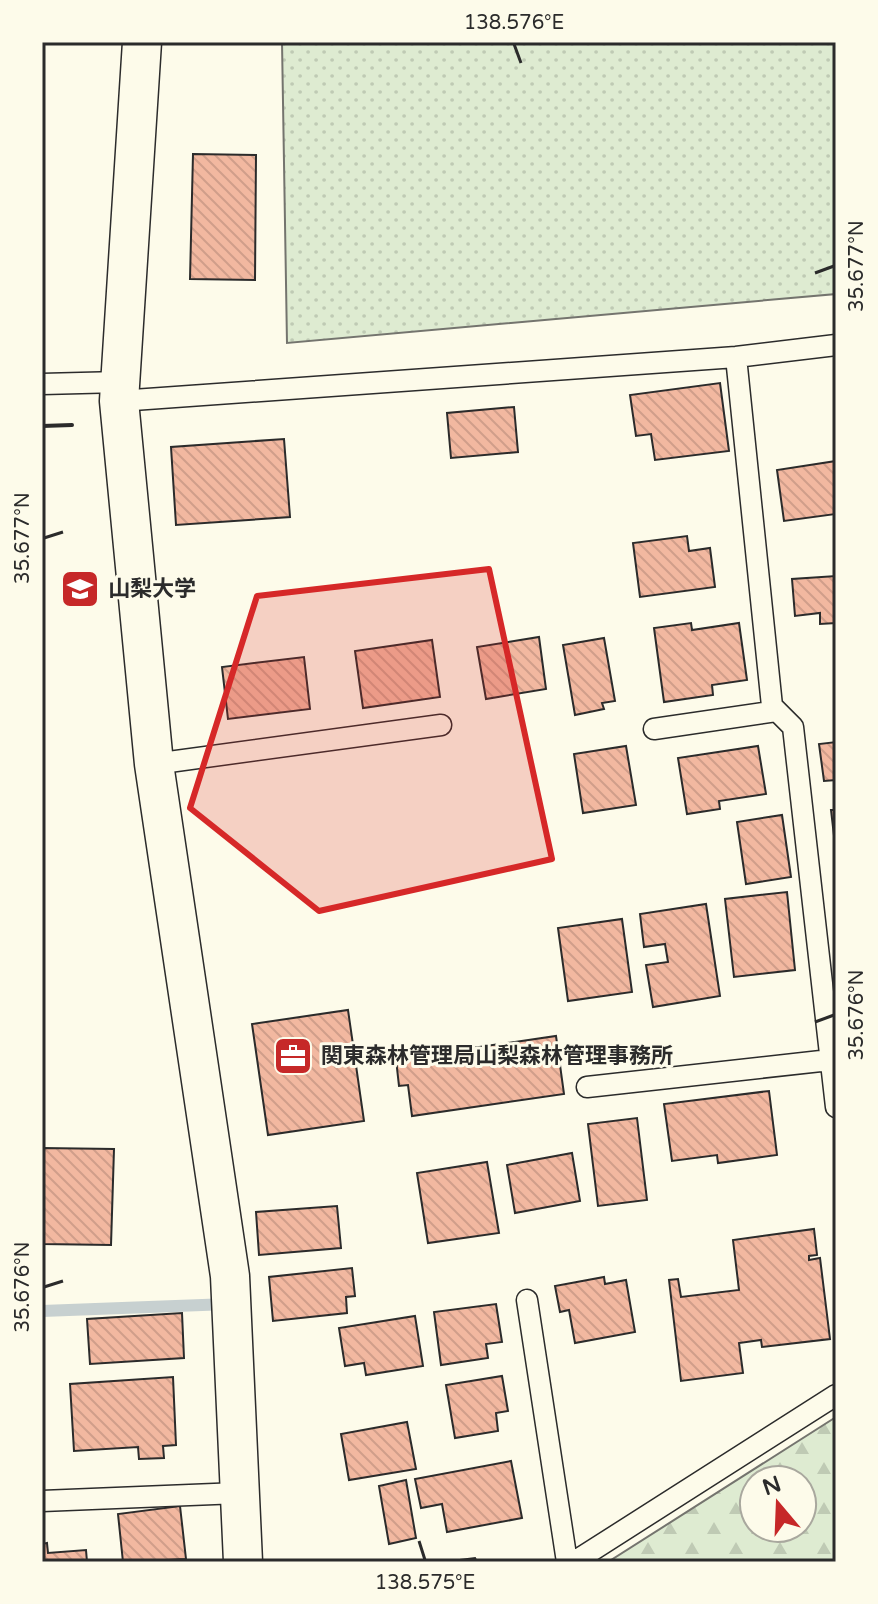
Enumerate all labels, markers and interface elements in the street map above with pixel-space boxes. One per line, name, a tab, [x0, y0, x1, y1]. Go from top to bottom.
text: 138.576°E	[464, 11, 564, 35]
text: 35.677°N	[845, 220, 869, 312]
text: 35.677°N	[11, 492, 35, 584]
school or university icon: 山梨大学	[59, 568, 101, 610]
place label: 山梨大学	[108, 576, 196, 602]
text: 35.676°N	[845, 969, 869, 1061]
office icon: 関東森林管理局山梨森林管理事務所	[272, 1035, 314, 1077]
place label: 関東森林管理局山梨森林管理事務所	[321, 1043, 673, 1069]
text: 35.676°N	[11, 1241, 35, 1333]
north arrow	[738, 1464, 818, 1544]
text: N	[759, 1471, 784, 1501]
text: 138.575°E	[375, 1571, 475, 1595]

